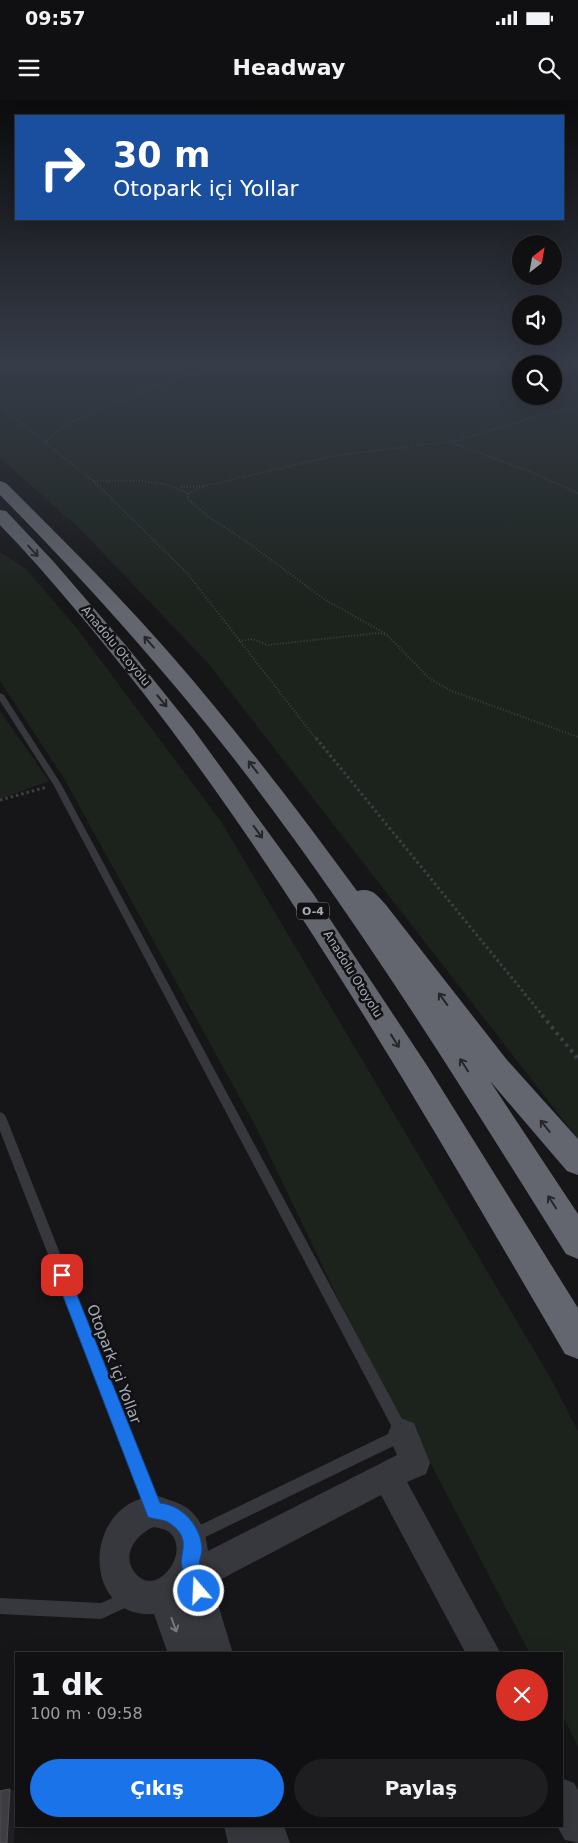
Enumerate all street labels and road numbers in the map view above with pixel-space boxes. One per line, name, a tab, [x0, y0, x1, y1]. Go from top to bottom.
street label: Anadolu Otoyolu	[79, 603, 153, 689]
road number: O-4	[297, 902, 329, 919]
street label: Anadolu Otoyolu	[321, 928, 385, 1020]
street label: Otopark içi Yollar	[83, 1302, 145, 1427]

